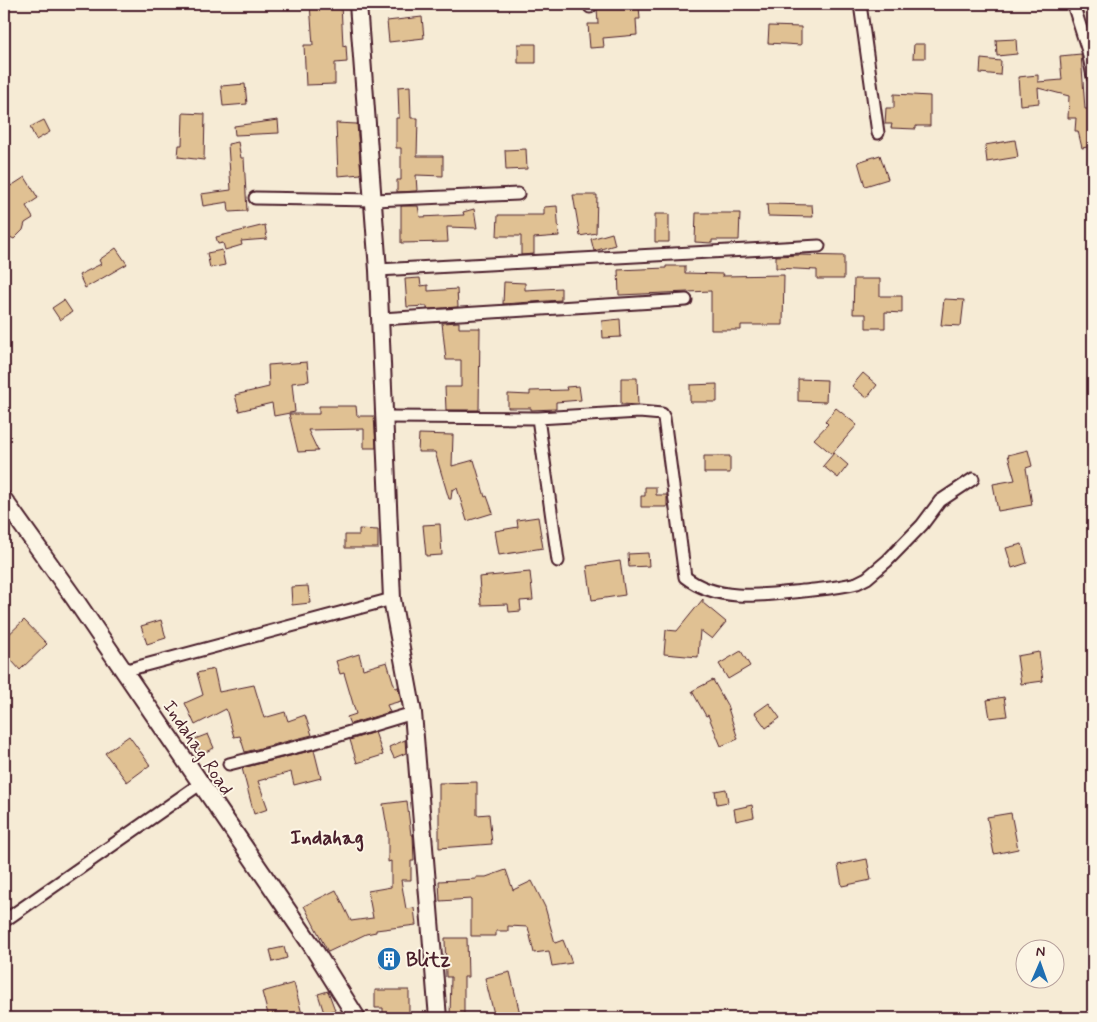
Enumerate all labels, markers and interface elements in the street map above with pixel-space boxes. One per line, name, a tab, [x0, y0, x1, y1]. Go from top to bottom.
street label: Indahag Road	[156, 695, 239, 801]
district label: Indahag	[290, 824, 364, 852]
north arrow	[1014, 940, 1064, 990]
text: N	[1035, 943, 1045, 961]
building icon: Blitz	[376, 946, 402, 972]
place label: Blitz	[406, 948, 451, 973]

